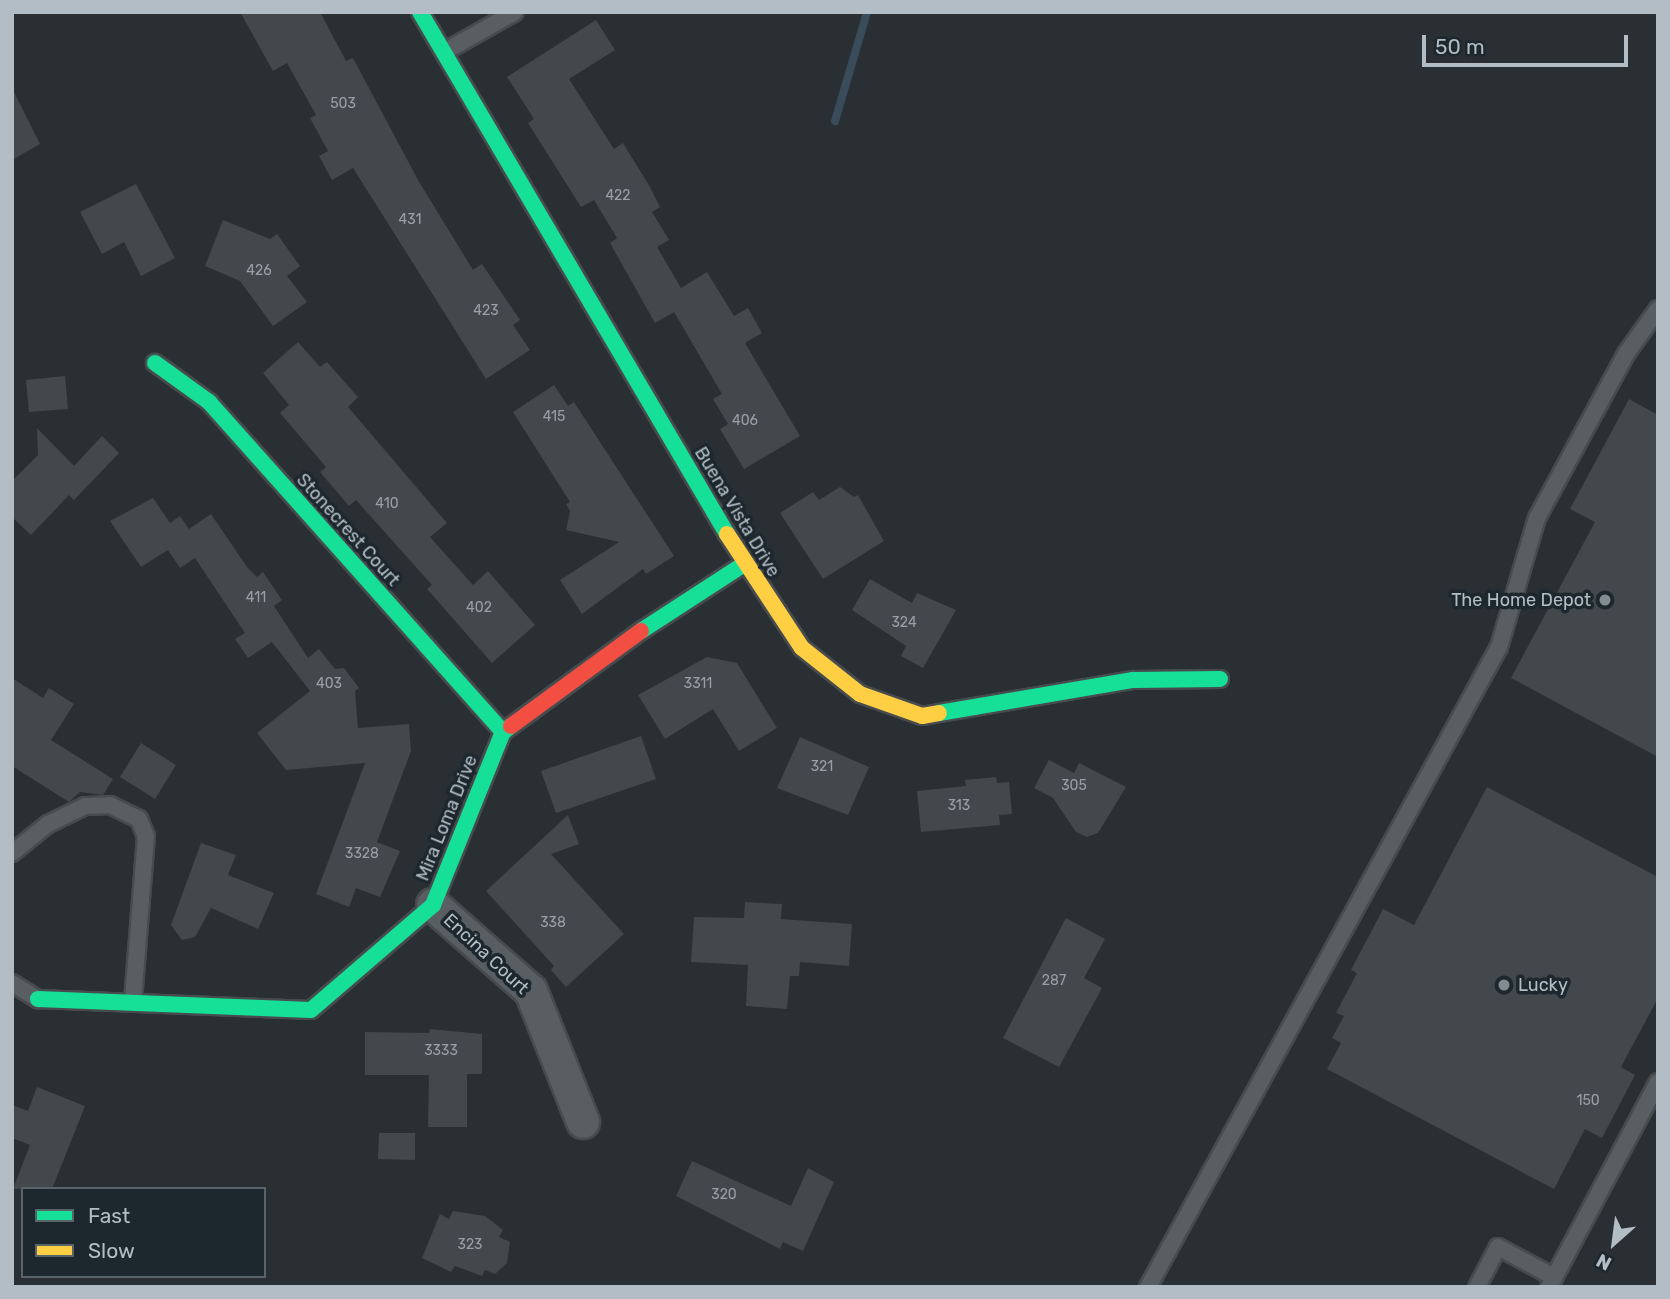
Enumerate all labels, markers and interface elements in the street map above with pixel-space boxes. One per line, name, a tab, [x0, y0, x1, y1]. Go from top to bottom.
scale bar	[1425, 21, 1632, 65]
text: 50 m	[1435, 34, 1485, 59]
house number: 503	[330, 96, 356, 112]
house number: 422	[605, 188, 631, 204]
house number: 431	[399, 212, 421, 228]
house number: 426	[246, 263, 272, 279]
house number: 423	[473, 303, 499, 319]
house number: 415	[543, 409, 565, 425]
house number: 406	[732, 413, 758, 429]
street label: Buena Vista Drive	[690, 443, 784, 581]
street label: Stonecrest Court	[292, 469, 404, 591]
house number: 410	[375, 496, 399, 512]
place label: The Home Depot	[1451, 589, 1591, 611]
house number: 411	[246, 590, 266, 606]
marker: The Home Depot	[1597, 592, 1613, 608]
house number: 402	[466, 600, 492, 616]
house number: 324	[891, 615, 917, 631]
house number: 403	[316, 676, 342, 692]
house number: 3311	[684, 676, 712, 692]
street label: Mira Loma Drive	[412, 752, 482, 884]
house number: 321	[811, 759, 833, 775]
house number: 305	[1061, 778, 1087, 794]
house number: 313	[948, 798, 970, 814]
house number: 3328	[345, 846, 379, 862]
street label: Encina Court	[439, 909, 533, 999]
house number: 338	[540, 915, 566, 931]
house number: 287	[1042, 973, 1066, 989]
place label: Lucky	[1518, 974, 1568, 996]
marker: Lucky	[1496, 977, 1512, 993]
house number: 3333	[424, 1043, 458, 1059]
house number: 150	[1576, 1093, 1600, 1109]
legend	[21, 1187, 266, 1278]
house number: 320	[711, 1187, 737, 1203]
text: Fast	[88, 1203, 130, 1228]
north arrow	[1579, 1208, 1649, 1278]
house number: 323	[457, 1237, 483, 1253]
text: Slow	[88, 1238, 135, 1263]
text: N	[1592, 1249, 1615, 1275]

